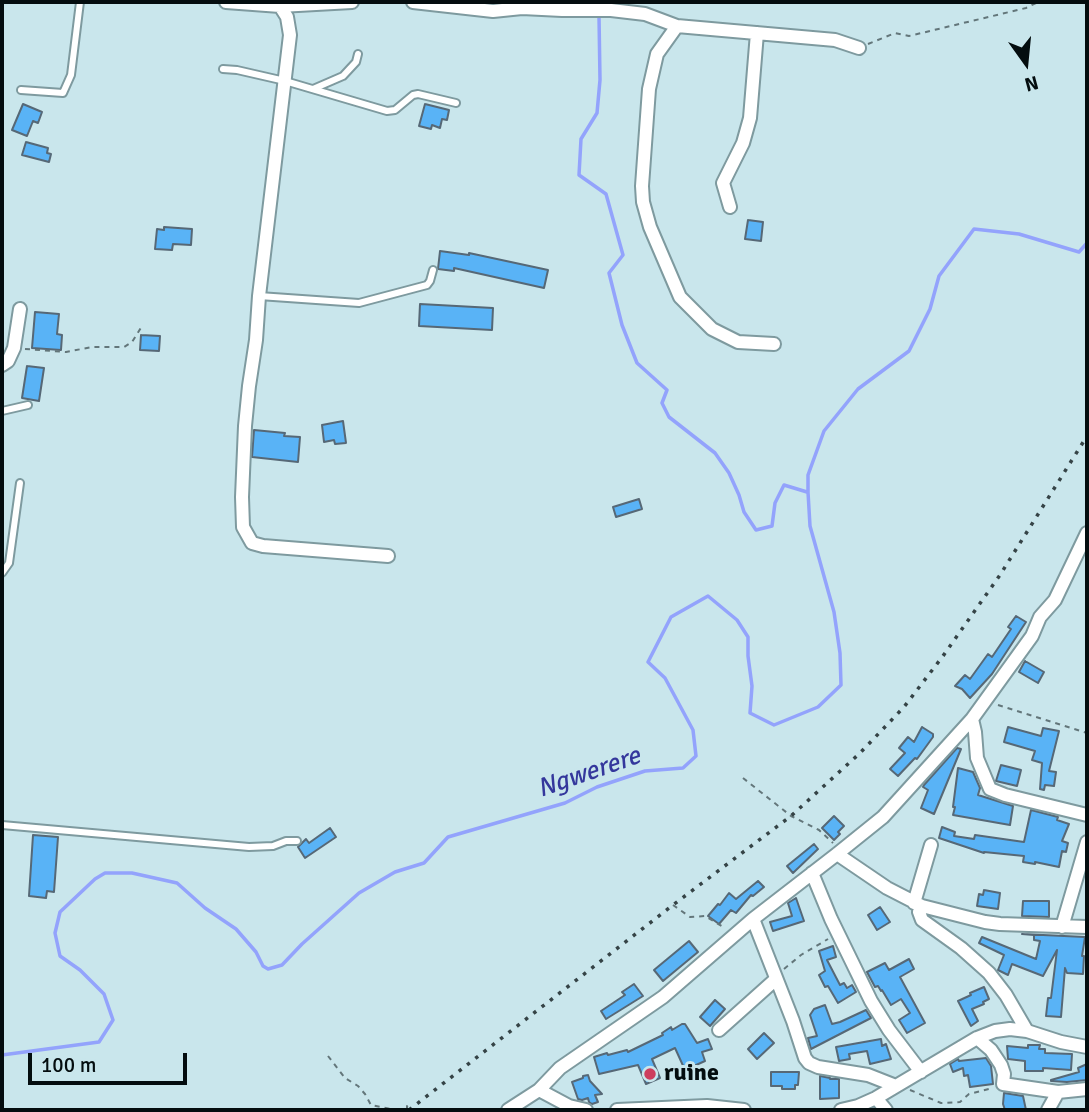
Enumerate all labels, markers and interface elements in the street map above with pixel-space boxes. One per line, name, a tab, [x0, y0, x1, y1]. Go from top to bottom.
north arrow	[991, 28, 1061, 98]
text: N	[1022, 70, 1041, 97]
water label: Ngwerere	[533, 741, 645, 805]
scale bar	[32, 1038, 191, 1082]
text: 100 m	[41, 1052, 96, 1078]
place label: ruine	[664, 1060, 719, 1088]
marker: ruine	[642, 1066, 658, 1082]

